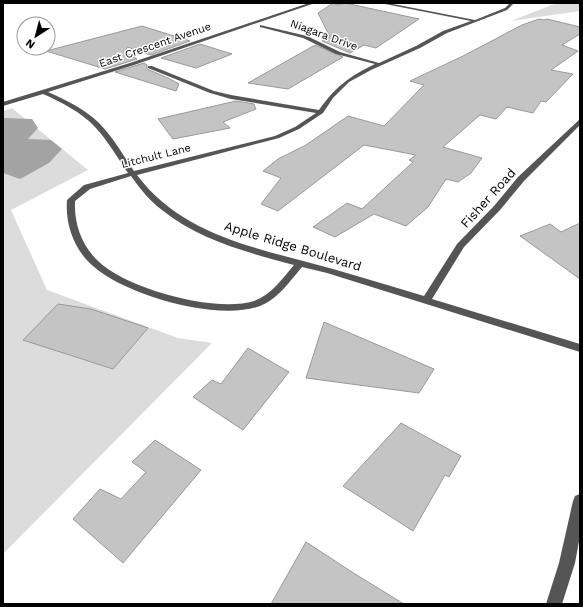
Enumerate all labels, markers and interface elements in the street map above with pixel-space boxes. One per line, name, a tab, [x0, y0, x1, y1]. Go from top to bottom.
north arrow	[16, 16, 56, 56]
street label: Niagara Drive	[289, 17, 359, 53]
street label: East Crescent Avenue	[97, 20, 213, 70]
text: N	[23, 36, 38, 51]
street label: Litchult Lane	[120, 141, 192, 171]
street label: Fisher Road	[457, 165, 519, 231]
street label: Apple Ridge Boulevard	[223, 218, 363, 274]

